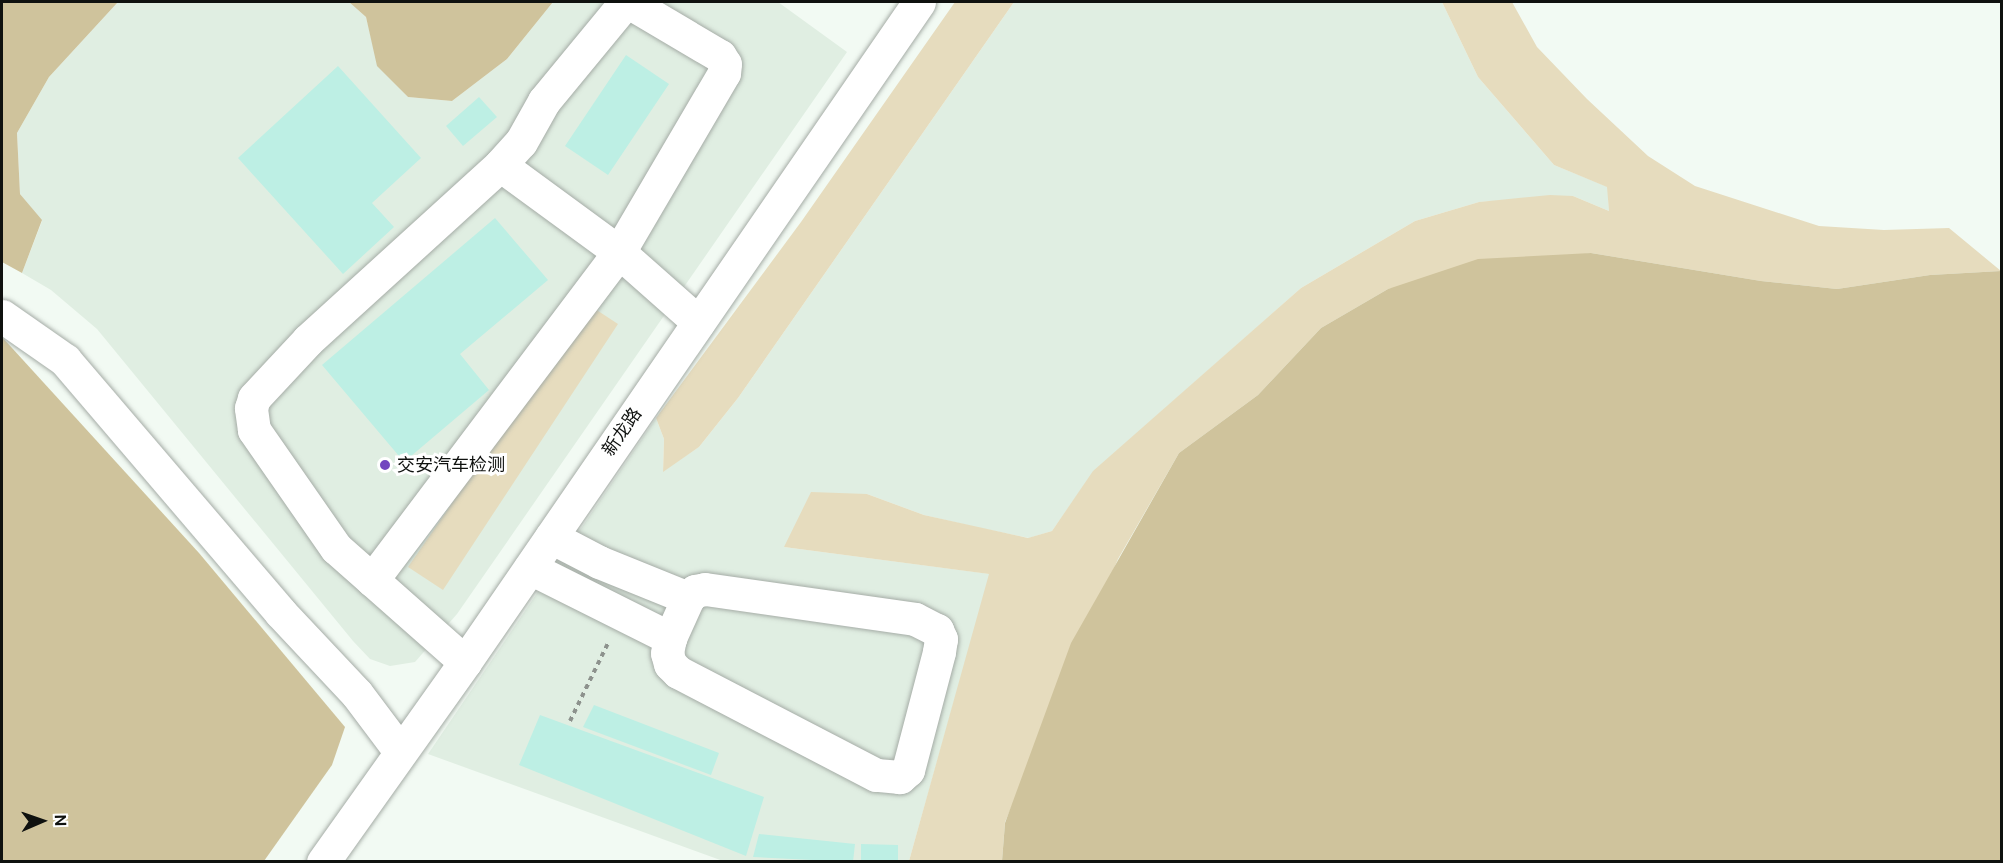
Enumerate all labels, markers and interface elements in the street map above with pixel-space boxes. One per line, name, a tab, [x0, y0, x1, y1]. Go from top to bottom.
street label: 新龙路	[598, 404, 646, 460]
place label: 交安汽车检测	[397, 454, 505, 476]
marker: 交安汽车检测	[378, 458, 392, 472]
north arrow	[12, 791, 72, 851]
text: N	[50, 814, 71, 827]

